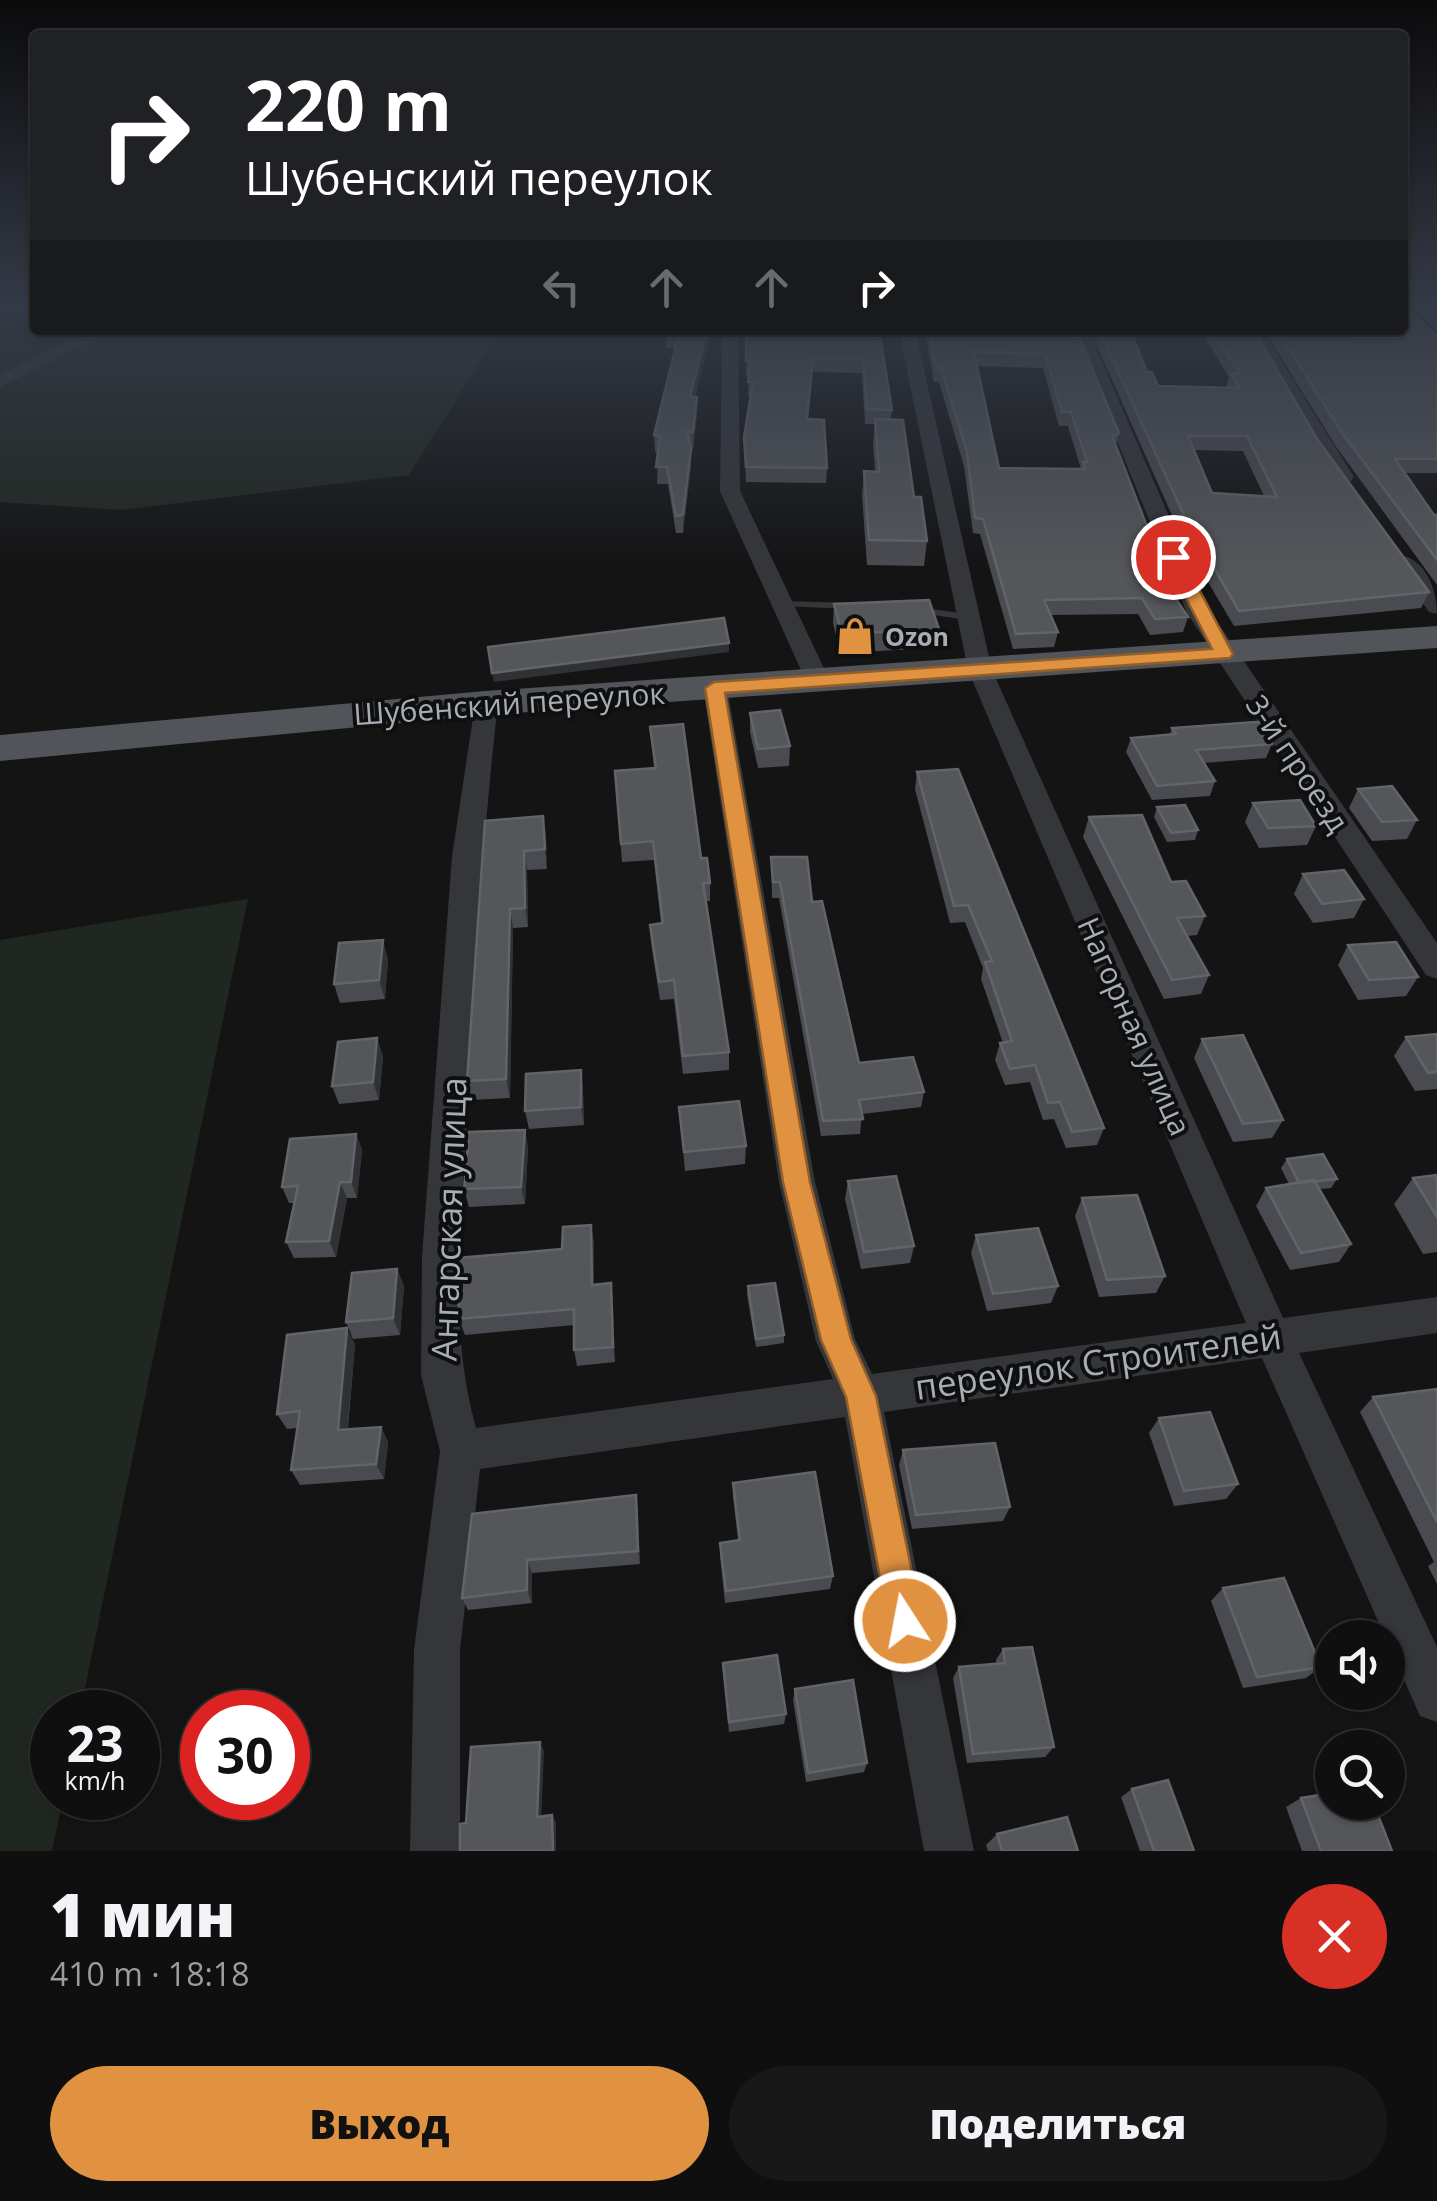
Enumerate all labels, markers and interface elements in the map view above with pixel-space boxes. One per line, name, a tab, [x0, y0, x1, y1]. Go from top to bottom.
text: 220 m	[245, 56, 452, 152]
icon: right	[80, 70, 210, 200]
text: Шубенский переулок	[245, 147, 713, 208]
icon: left	[534, 260, 589, 315]
icon: ahead	[639, 260, 694, 315]
icon: ahead	[744, 260, 799, 315]
icon: right	[849, 260, 904, 315]
pin	[1131, 515, 1216, 600]
icon: arrive	[1146, 530, 1201, 585]
shop icon: Ozon	[834, 615, 876, 657]
place label: Ozon	[885, 619, 949, 653]
street label: Шубенский переулок	[352, 672, 666, 734]
street label: 3-й проезд	[1237, 686, 1359, 840]
street label: Нагорная улица	[1068, 910, 1202, 1142]
street label: Ангарская улица	[420, 1076, 476, 1362]
street label: переулок Строителей	[912, 1312, 1284, 1410]
position arrow	[853, 1569, 957, 1673]
map controls	[1315, 1620, 1405, 1820]
button: sound	[1315, 1620, 1405, 1710]
speed limit sign: 30	[180, 1690, 310, 1820]
text: 23	[66, 1709, 124, 1777]
button: search	[1315, 1730, 1405, 1820]
text: km/h	[65, 1763, 125, 1797]
text: 1 мин	[50, 1873, 235, 1955]
button: close	[1282, 1884, 1387, 1989]
text: 410 m · 18:18	[50, 1952, 249, 1995]
button: Выход	[50, 2066, 709, 2181]
button: Поделиться	[729, 2066, 1387, 2181]

